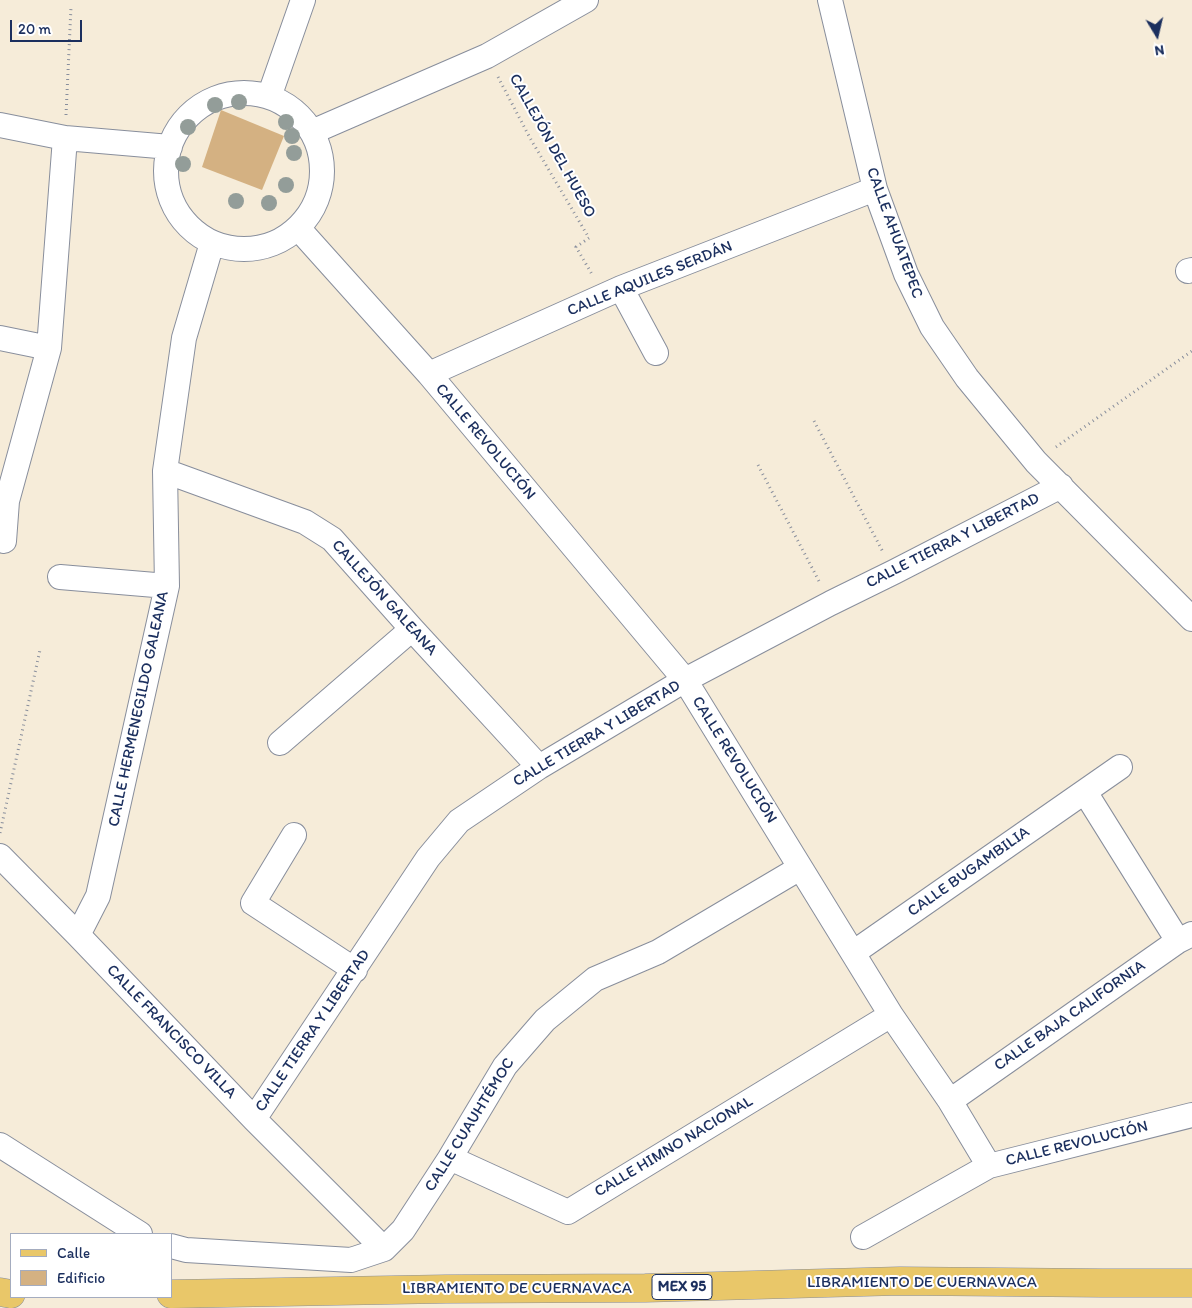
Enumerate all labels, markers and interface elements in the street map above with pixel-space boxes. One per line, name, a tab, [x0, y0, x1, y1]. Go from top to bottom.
scale bar	[12, 10, 85, 42]
north arrow	[1132, 10, 1182, 60]
text: 20 m	[18, 20, 51, 38]
text: N	[1153, 41, 1165, 59]
street label: CALLEJÓN DEL HUESO	[504, 71, 600, 221]
street label: CALLE AHUATEPEC	[861, 165, 927, 301]
street label: CALLE AQUILES SERDÁN	[565, 237, 735, 321]
street label: CALLE REVOLUCIÓN	[431, 380, 539, 504]
street label: CALLE TIERRA Y LIBERTAD	[863, 489, 1043, 593]
street label: CALLEJÓN GALEANA	[327, 536, 441, 660]
street label: CALLE HERMENEGILDO GALEANA	[105, 589, 173, 829]
street label: CALLE TIERRA Y LIBERTAD	[510, 676, 684, 792]
street label: CALLE REVOLUCIÓN	[687, 693, 781, 827]
street label: CALLE BUGAMBILIA	[904, 823, 1034, 921]
street label: CALLE TIERRA Y LIBERTAD	[251, 946, 375, 1116]
street label: CALLE BAJA CALIFORNIA	[991, 956, 1149, 1076]
street label: CALLE FRANCISCO VILLA	[102, 961, 240, 1103]
street label: CALLE CUAUHTÉMOC	[421, 1054, 519, 1196]
street label: CALLE HIMNO NACIONAL	[591, 1092, 757, 1202]
street label: CALLE REVOLUCIÓN	[1004, 1117, 1150, 1171]
legend	[10, 1233, 172, 1298]
text: Calle	[57, 1244, 90, 1262]
text: Edificio	[57, 1269, 105, 1287]
street label: LIBRAMIENTO DE CUERNAVACA	[807, 1273, 1037, 1293]
road number: MEX 95	[652, 1274, 712, 1300]
street label: LIBRAMIENTO DE CUERNAVACA	[402, 1279, 632, 1299]

